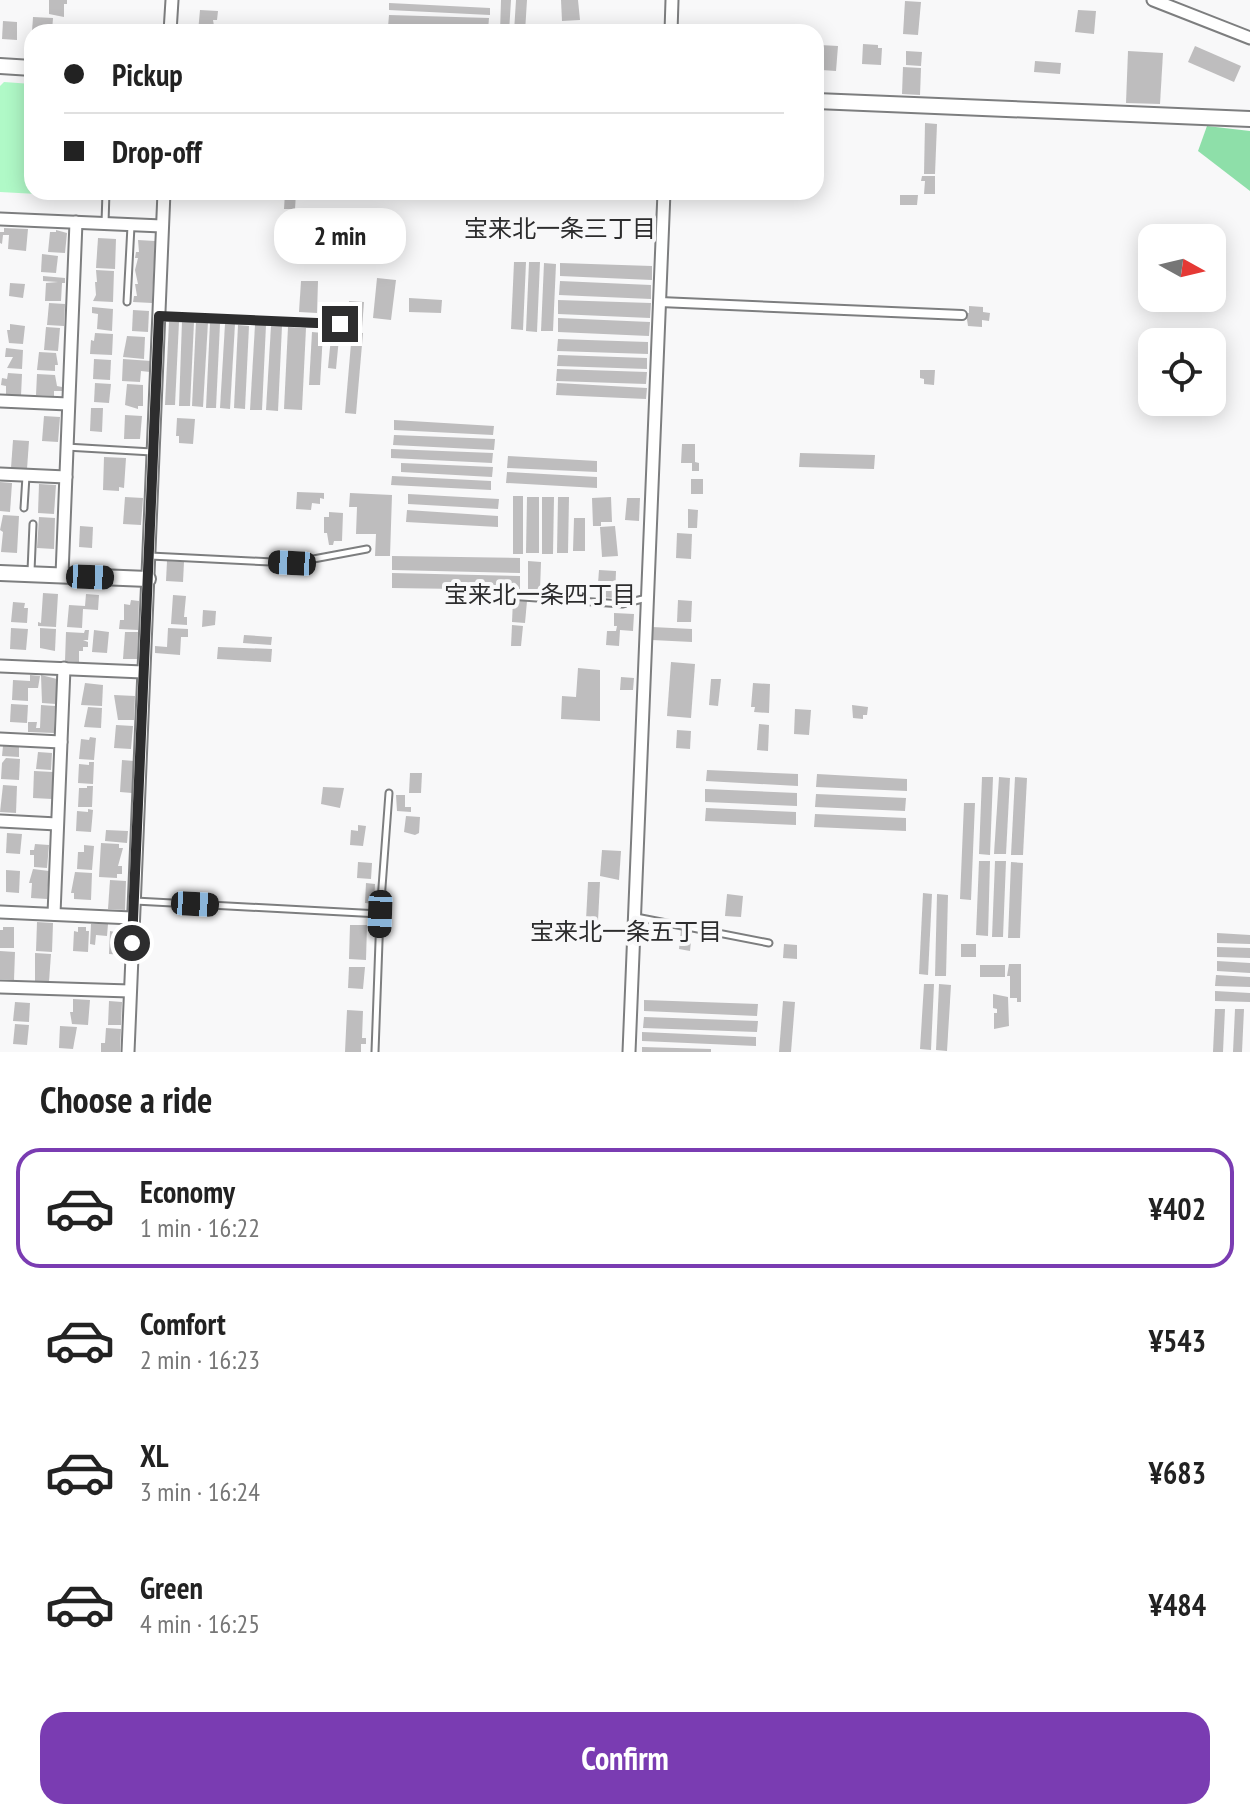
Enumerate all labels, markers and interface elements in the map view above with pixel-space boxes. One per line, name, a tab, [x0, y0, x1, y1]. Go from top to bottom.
text: Pickup	[112, 55, 183, 94]
text: Drop-off	[112, 132, 202, 171]
callout: 2 min	[274, 208, 406, 264]
district label: 宝来北一条三丁目	[464, 213, 656, 244]
text: 2 min	[314, 219, 366, 252]
north arrow	[1138, 224, 1226, 312]
map controls	[1138, 224, 1226, 416]
route end	[322, 306, 358, 342]
button: locate	[1138, 328, 1226, 416]
car	[267, 550, 317, 576]
car	[66, 564, 114, 590]
district label: 宝来北一条四丁目	[444, 579, 636, 610]
car	[367, 890, 393, 938]
car	[170, 891, 220, 917]
district label: 宝来北一条五丁目	[530, 916, 722, 947]
route start	[114, 925, 150, 961]
text: Choose a ride	[40, 1076, 212, 1123]
icon: car	[44, 1172, 116, 1244]
text: Economy	[140, 1172, 235, 1211]
text: ¥402	[1149, 1189, 1206, 1228]
text: 1 min · 16:22	[140, 1211, 260, 1244]
icon: car	[44, 1304, 116, 1376]
text: Comfort	[140, 1304, 226, 1343]
text: ¥543	[1149, 1321, 1206, 1360]
text: 2 min · 16:23	[140, 1343, 260, 1376]
icon: car	[44, 1436, 116, 1508]
text: XL	[140, 1436, 169, 1475]
text: ¥683	[1149, 1453, 1206, 1492]
text: 3 min · 16:24	[140, 1475, 260, 1508]
icon: car	[44, 1568, 116, 1640]
text: Green	[140, 1568, 203, 1607]
text: ¥484	[1149, 1585, 1206, 1624]
text: 4 min · 16:25	[140, 1607, 260, 1640]
button: Confirm	[40, 1712, 1210, 1804]

